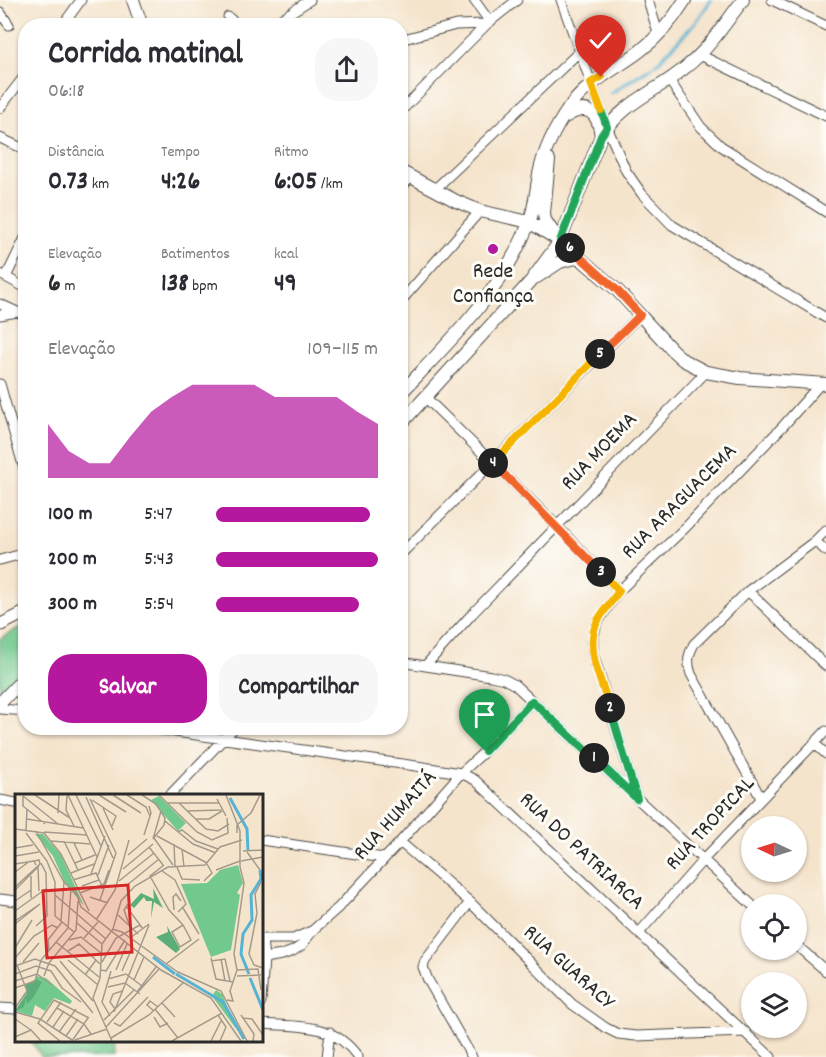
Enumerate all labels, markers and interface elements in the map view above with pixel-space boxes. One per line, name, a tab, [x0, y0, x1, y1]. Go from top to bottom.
pin	[575, 15, 626, 77]
icon: check	[584, 24, 617, 57]
text: Corrida matinal	[48, 32, 243, 79]
button: share	[315, 38, 378, 101]
text: 06:18	[48, 78, 84, 106]
text: Distância	[48, 141, 104, 164]
text: Tempo	[161, 141, 200, 164]
text: Ritmo	[274, 141, 309, 164]
text: 0.73	[48, 164, 88, 201]
text: 4:26	[161, 164, 200, 201]
text: 6:05	[274, 164, 317, 201]
text: km	[88, 173, 109, 196]
text: /km	[317, 173, 343, 196]
pin: 6	[555, 233, 585, 263]
text: 6	[566, 236, 574, 259]
marker: Rede Confiança	[486, 242, 500, 256]
text: Elevação	[48, 243, 102, 266]
text: Batimentos	[161, 243, 230, 266]
text: kcal	[274, 243, 298, 266]
place label: Rede Confiança	[453, 257, 534, 313]
text: 6	[48, 266, 61, 303]
text: 138	[161, 266, 189, 303]
text: 49	[274, 266, 297, 303]
text: m	[61, 275, 75, 298]
text: bpm	[189, 275, 218, 298]
text: Elevação	[48, 336, 115, 364]
text: 109–115 m	[307, 336, 378, 364]
pin: 5	[585, 339, 615, 369]
text: 5	[596, 342, 604, 365]
street label: RUA MOEMA	[555, 406, 645, 498]
street label: RUA ARAGUACEMA	[615, 437, 745, 567]
pin: 4	[478, 448, 508, 478]
text: 4	[490, 451, 496, 474]
text: 100 m	[48, 501, 93, 529]
text: 5:47	[144, 501, 173, 529]
text: 200 m	[48, 546, 97, 574]
text: 5:43	[144, 546, 174, 574]
pin: 3	[586, 557, 616, 587]
text: 3	[597, 560, 605, 583]
text: 300 m	[48, 591, 97, 619]
text: 5:54	[144, 591, 174, 619]
button: Salvar	[48, 654, 207, 723]
button: Compartilhar	[219, 654, 378, 723]
pin	[459, 689, 510, 751]
pin: 2	[595, 693, 625, 723]
text: 2	[607, 696, 614, 719]
icon: arrive	[468, 698, 501, 731]
pin: 1	[579, 743, 609, 773]
text: 1	[592, 746, 596, 769]
street label: RUA HUMAITÁ	[347, 764, 445, 868]
street label: RUA TROPICAL	[659, 770, 763, 878]
street label: RUA DO PATRIARCA	[511, 786, 651, 918]
inset map	[15, 794, 262, 1042]
north arrow	[741, 816, 807, 882]
map controls	[741, 816, 807, 1038]
button: locate	[741, 894, 807, 960]
street label: RUA GUARACY	[515, 918, 621, 1018]
button: layers	[741, 972, 807, 1038]

